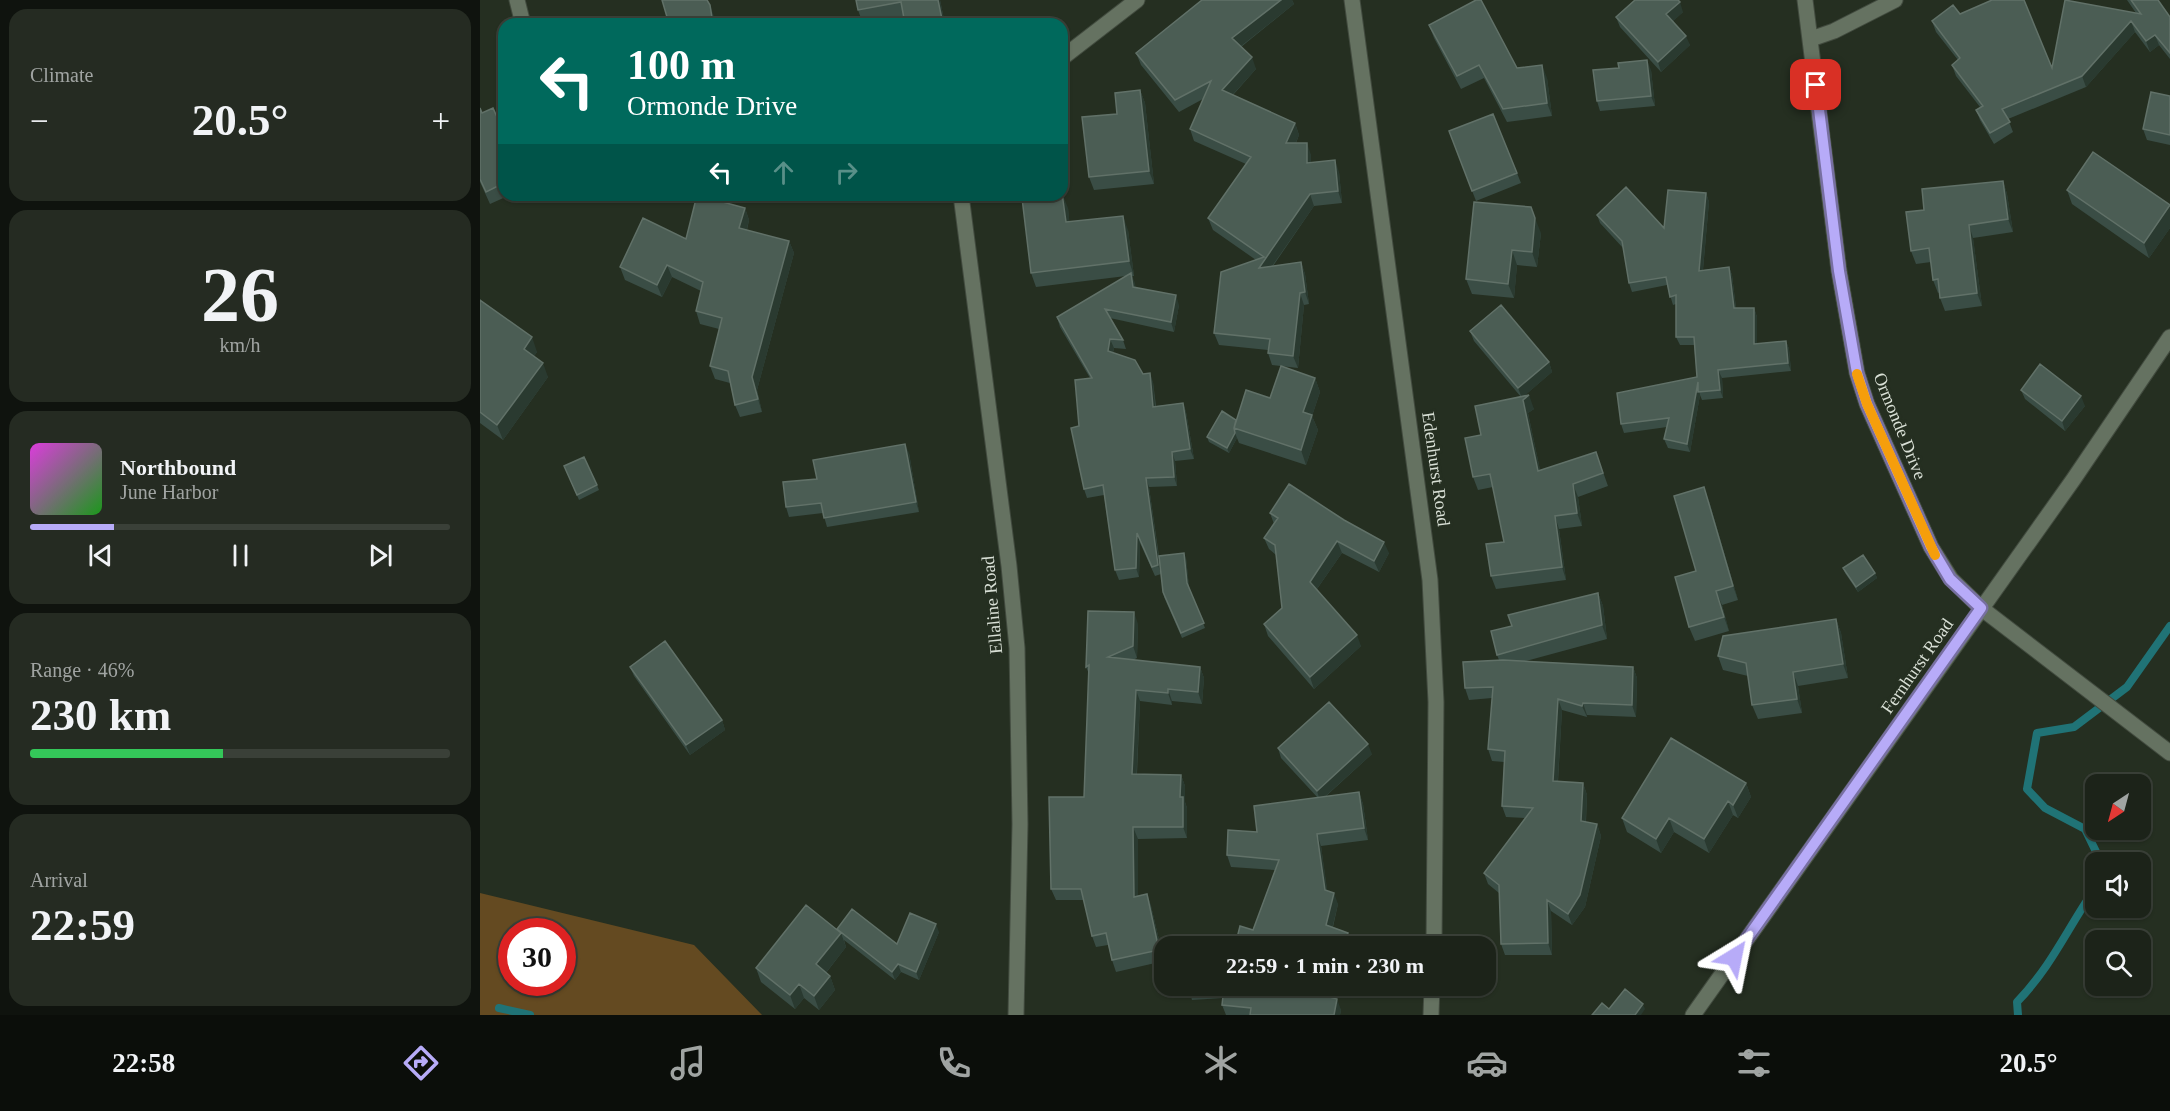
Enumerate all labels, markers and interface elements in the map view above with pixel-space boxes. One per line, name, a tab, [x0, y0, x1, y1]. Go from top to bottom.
icon: left	[528, 42, 606, 120]
text: 100 m	[627, 42, 736, 88]
pin	[1790, 59, 1841, 110]
text: Climate	[30, 64, 93, 86]
icon: arrive	[1799, 68, 1832, 101]
text: Ormonde Drive	[627, 91, 797, 121]
text: 20.5°	[192, 95, 288, 145]
text: −	[30, 103, 49, 139]
text: +	[431, 103, 450, 139]
icon: left	[704, 156, 737, 189]
icon: ahead	[767, 156, 800, 189]
icon: right	[830, 156, 863, 189]
text: 26	[201, 251, 279, 338]
text: km/h	[219, 334, 261, 356]
street label: Ormonde Drive	[1869, 370, 1931, 482]
street label: Edenhurst Road	[1418, 410, 1454, 528]
text: Northbound	[120, 455, 236, 480]
text: June Harbor	[120, 481, 218, 503]
icon: previous	[84, 539, 117, 572]
icon: pause	[224, 539, 257, 572]
icon: next	[364, 539, 397, 572]
street label: Ellaline Road	[978, 555, 1006, 655]
street label: Fernhurst Road	[1877, 615, 1957, 717]
text: Range · 46%	[30, 659, 134, 681]
text: 230 km	[30, 690, 171, 740]
north arrow	[2085, 774, 2151, 840]
map controls	[2085, 774, 2151, 996]
button: sound	[2085, 852, 2151, 918]
text: Arrival	[30, 869, 88, 891]
text: 22:59	[30, 900, 135, 950]
speed limit sign: 30	[498, 918, 576, 996]
position arrow	[1702, 925, 1766, 989]
button: search	[2085, 930, 2151, 996]
text: 22:59 · 1 min · 230 m	[1226, 953, 1424, 978]
icon: directions	[400, 1042, 442, 1084]
icon: music	[667, 1042, 709, 1084]
icon: phone	[933, 1042, 975, 1084]
icon: climate	[1200, 1042, 1242, 1084]
icon: car	[1466, 1042, 1508, 1084]
icon: filters	[1733, 1042, 1775, 1084]
text: 22:58	[112, 1048, 175, 1078]
text: 20.5°	[2000, 1048, 2058, 1078]

